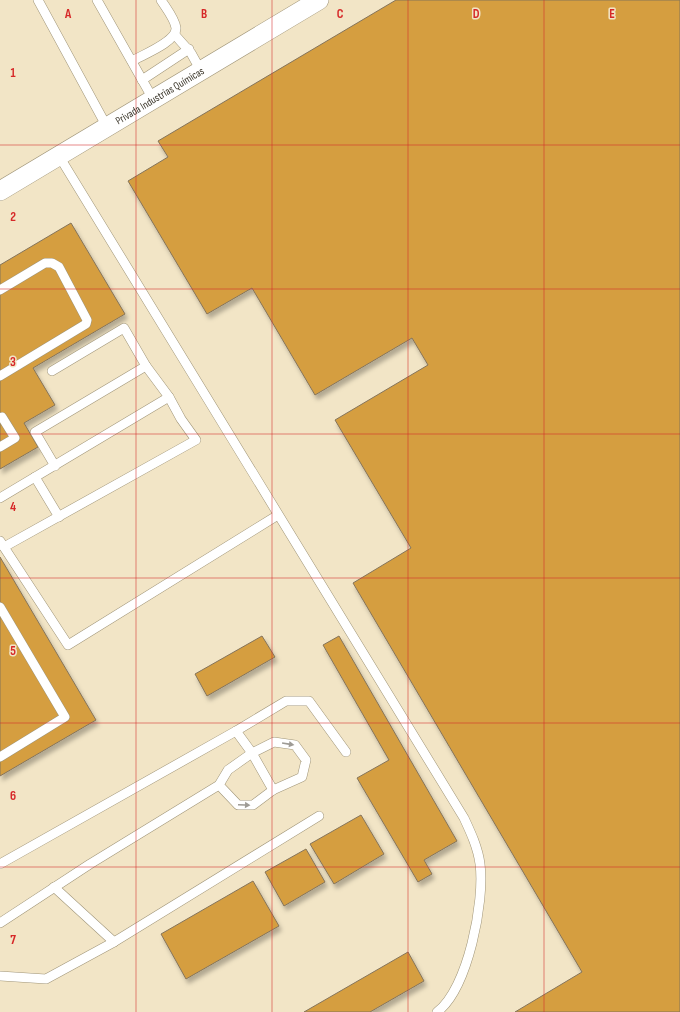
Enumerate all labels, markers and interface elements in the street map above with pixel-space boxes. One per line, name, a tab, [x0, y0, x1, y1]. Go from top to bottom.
text: A	[64, 6, 72, 22]
text: B	[201, 6, 207, 22]
text: C	[337, 6, 344, 22]
text: D	[473, 6, 480, 22]
text: E	[609, 6, 615, 22]
street label: Privada Industrias Químicas	[113, 64, 207, 127]
text: 1	[10, 65, 16, 81]
text: 2	[10, 209, 16, 225]
text: 3	[10, 354, 16, 370]
text: 4	[10, 499, 16, 515]
text: 5	[10, 643, 16, 659]
one-way arrow	[282, 741, 294, 747]
text: 6	[10, 788, 16, 804]
one-way arrow	[238, 801, 250, 808]
text: 7	[10, 932, 16, 948]

